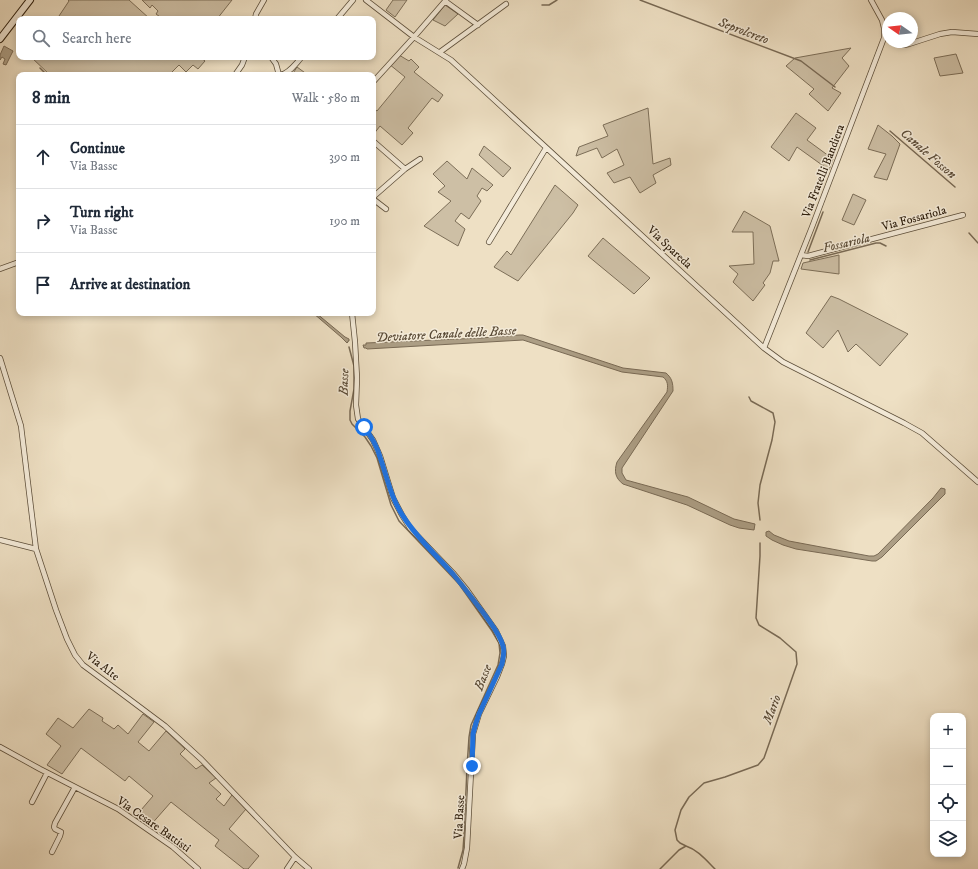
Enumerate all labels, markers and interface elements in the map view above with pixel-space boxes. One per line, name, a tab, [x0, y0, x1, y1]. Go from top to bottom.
north arrow	[882, 12, 918, 48]
water label: Seprolcreto	[715, 14, 771, 48]
search box	[16, 16, 376, 60]
icon: search	[30, 27, 52, 49]
text: Search here	[62, 29, 131, 48]
text: 8 min	[32, 87, 70, 109]
text: Walk · 580 m	[292, 90, 360, 106]
street label: Via Fratelli Bandiera	[798, 122, 848, 221]
water label: Canale Fosson	[897, 125, 960, 183]
text: Continue	[70, 139, 125, 158]
icon: ahead	[32, 146, 54, 168]
text: 390 m	[329, 149, 360, 165]
text: Via Basse	[70, 158, 118, 174]
street label: Via Fossariola	[879, 202, 949, 235]
text: Turn right	[70, 203, 133, 222]
icon: right	[32, 210, 54, 232]
text: 190 m	[329, 213, 360, 229]
text: Via Basse	[70, 222, 118, 238]
street label: Via Spareda	[643, 222, 696, 273]
water label: Fossariola	[821, 230, 872, 256]
icon: arrive	[32, 274, 54, 296]
text: Arrive at destination	[70, 275, 190, 294]
water label: Deviatore Canale delle Basse	[376, 322, 517, 346]
water label: Basse	[336, 368, 352, 397]
route start	[355, 418, 373, 436]
street label: Via Alte	[82, 648, 122, 684]
water label: Basse	[470, 662, 496, 694]
water label: Mario	[759, 692, 785, 727]
map controls	[930, 713, 966, 857]
button: +	[930, 713, 966, 749]
button: −	[930, 749, 966, 785]
route end	[463, 757, 481, 775]
button: locate	[930, 785, 966, 821]
street label: Via Cesare Battisti	[113, 793, 194, 855]
street label: Via Basse	[451, 795, 468, 840]
button: layers	[930, 821, 966, 857]

